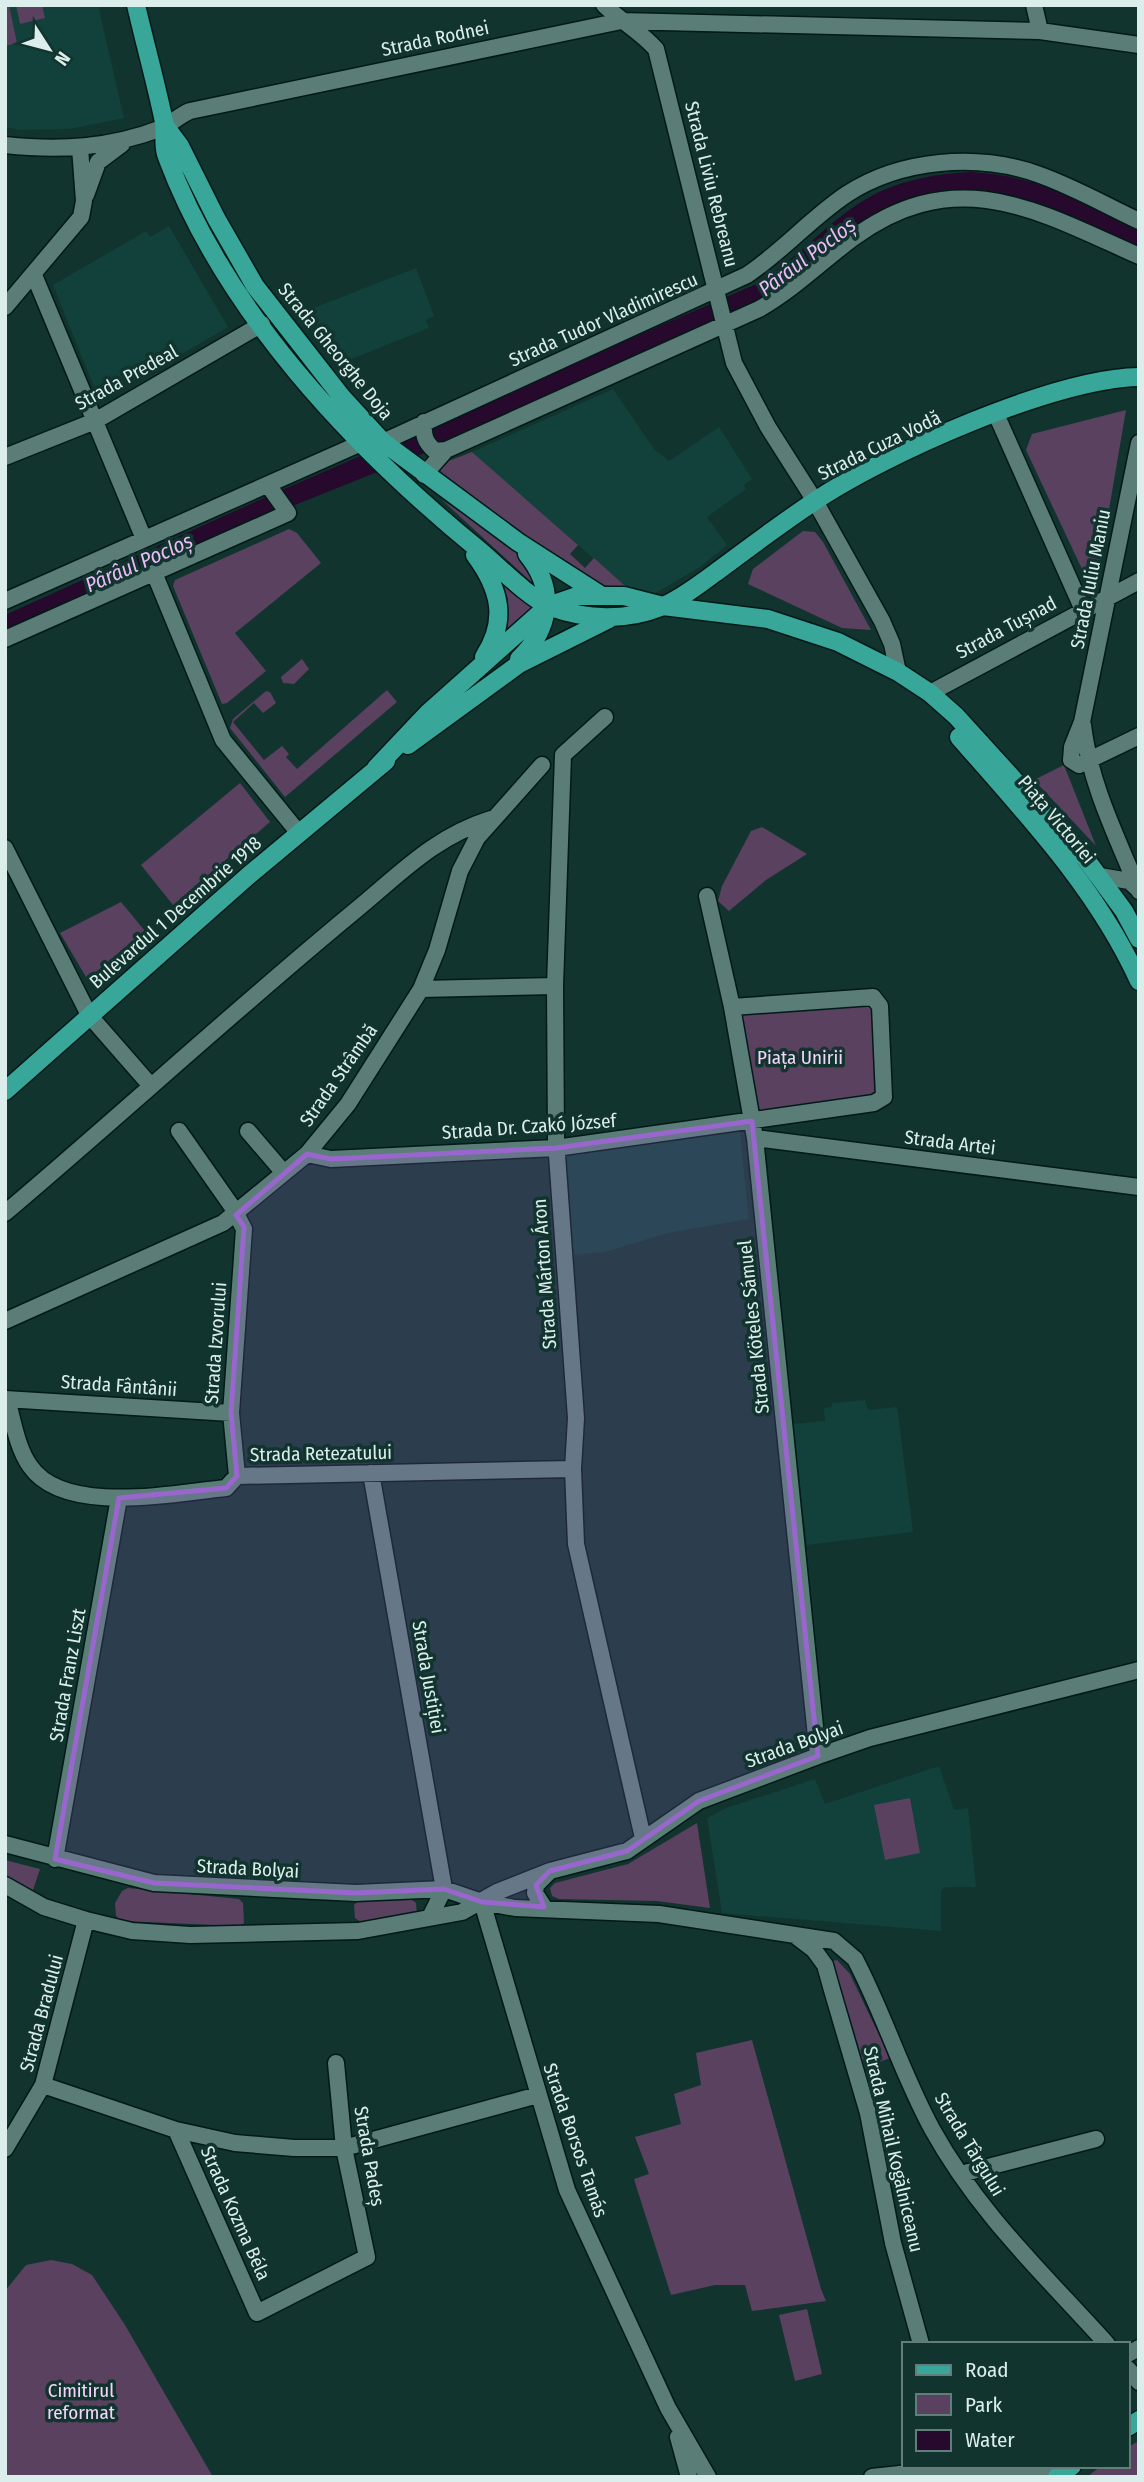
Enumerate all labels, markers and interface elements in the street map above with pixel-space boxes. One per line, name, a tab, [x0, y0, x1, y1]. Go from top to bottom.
north arrow	[14, 14, 84, 84]
street label: Strada Rodnei	[379, 16, 491, 61]
text: N	[50, 47, 75, 70]
street label: Strada Liviu Rebreanu	[680, 99, 743, 269]
water label: Pârâul Pocloș	[753, 212, 861, 302]
street label: Strada Tudor Vladimirescu	[505, 267, 701, 371]
street label: Strada Gheorghe Doja	[273, 278, 398, 424]
street label: Strada Predeal	[71, 340, 181, 415]
street label: Strada Cuza Vodă	[814, 406, 944, 485]
street label: Strada Iuliu Maniu	[1066, 507, 1115, 651]
water label: Pârâul Pocloș	[81, 528, 197, 598]
street label: Strada Tușnad	[952, 591, 1060, 664]
street label: Piața Victoriei	[1013, 771, 1100, 868]
street label: Bulevardul 1 Decembrie 1918	[85, 831, 266, 993]
street label: Strada Strâmbă	[295, 1020, 382, 1131]
park label: Piața Unirii	[757, 1046, 843, 1069]
street label: Strada Dr. Czakó József	[441, 1109, 618, 1144]
street label: Strada Artei	[903, 1125, 997, 1159]
street label: Strada Márton Áron	[528, 1198, 561, 1350]
street label: Strada Köteles Sámuel	[733, 1239, 774, 1415]
street label: Strada Izvorului	[200, 1281, 231, 1405]
street label: Strada Fântânii	[60, 1370, 178, 1401]
street label: Strada Retezatului	[250, 1441, 392, 1466]
street label: Strada Franz Liszt	[44, 1606, 91, 1744]
street label: Strada Justiției	[407, 1619, 450, 1735]
street label: Strada Bolyai	[742, 1716, 846, 1773]
street label: Strada Bolyai	[196, 1854, 300, 1883]
street label: Strada Bradului	[15, 1952, 68, 2074]
street label: Strada Mihail Kogălniceanu	[859, 2044, 928, 2254]
street label: Strada Borsos Tamás	[538, 2060, 613, 2220]
street label: Strada Târgului	[930, 2088, 1010, 2200]
street label: Strada Padeș	[349, 2104, 390, 2208]
street label: Strada Kozma Béla	[196, 2143, 275, 2284]
legend	[902, 2342, 1130, 2468]
text: Road	[965, 2357, 1009, 2383]
park label: Cimitirul reformat	[47, 2379, 116, 2424]
text: Park	[965, 2392, 1003, 2418]
text: Water	[965, 2427, 1015, 2453]

